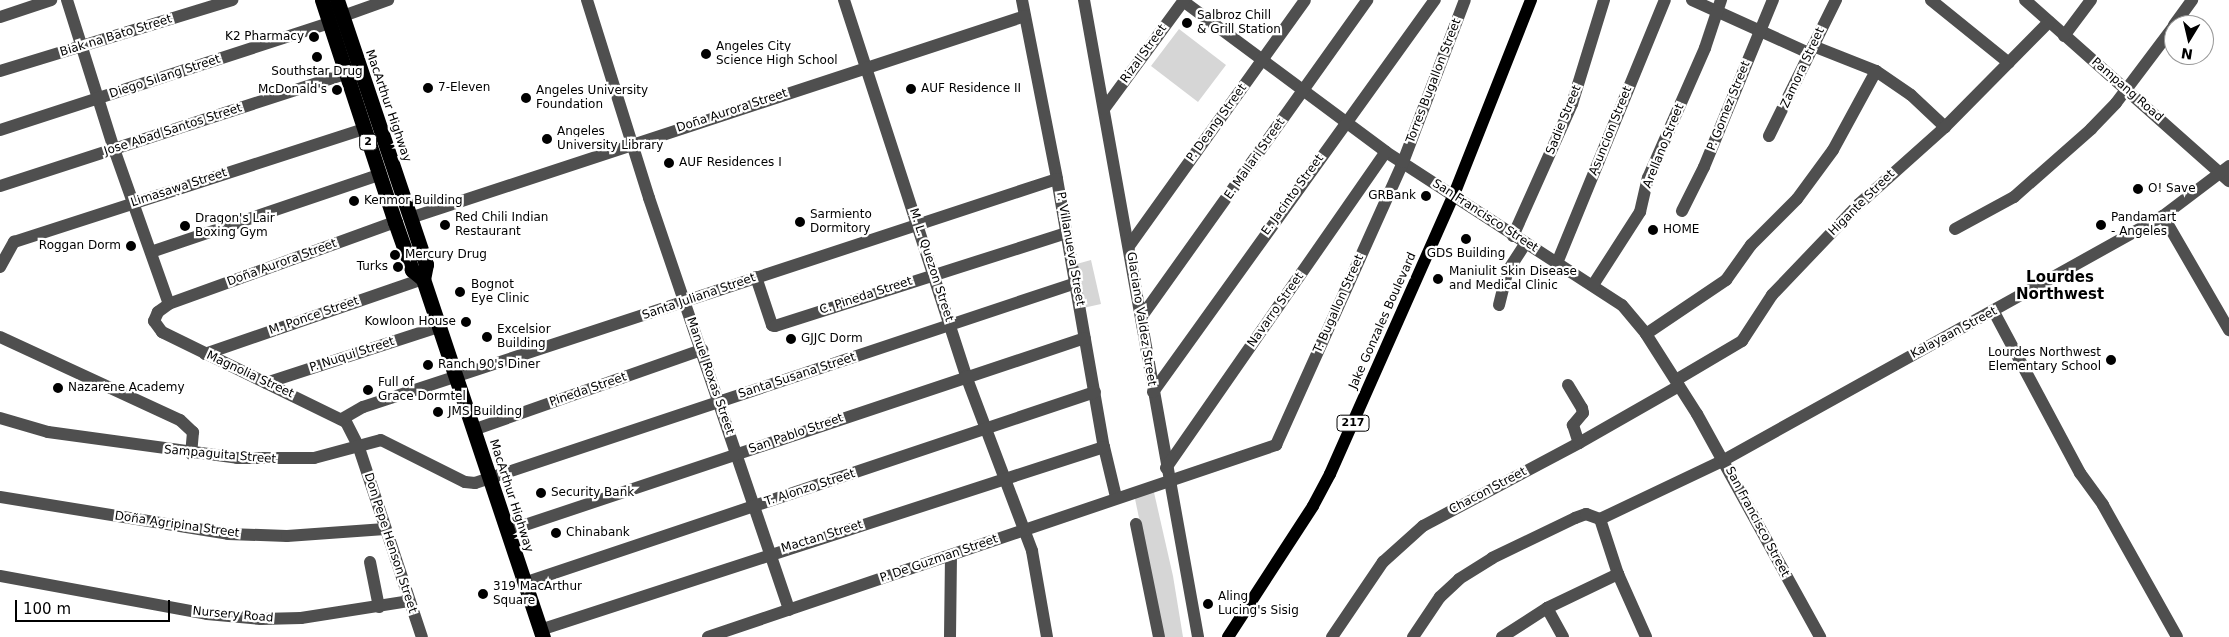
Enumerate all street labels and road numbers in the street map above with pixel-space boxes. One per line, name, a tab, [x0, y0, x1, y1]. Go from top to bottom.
street label: Biak na Bato Street	[58, 12, 174, 60]
street label: Torres Bugallon Street	[1404, 17, 1464, 145]
street label: Rizal Street	[1118, 22, 1170, 86]
street label: Zamora Street	[1778, 25, 1828, 111]
street label: MacArthur Highway	[362, 48, 414, 164]
street label: Diego Silang Street	[108, 52, 222, 102]
street label: Pampang Road	[2088, 55, 2166, 125]
street label: P. Gomez Street	[1704, 59, 1754, 153]
street label: P. Deang Street	[1184, 81, 1250, 165]
street label: Sadie Street	[1544, 83, 1584, 157]
street label: Asuncion Street	[1587, 84, 1635, 178]
street label: Doña Aurora Street	[675, 86, 789, 136]
street label: Jose Abad Santos Street	[102, 101, 244, 159]
street label: Arellano Street	[1641, 102, 1687, 190]
street label: E. Mallari Street	[1222, 116, 1288, 202]
road number: 2	[358, 134, 378, 150]
street label: E. Jacinto Street	[1259, 152, 1327, 238]
street label: Limasawa Street	[129, 166, 229, 210]
street label: Higante Street	[1826, 167, 1898, 239]
street label: San Francisco Street	[1430, 177, 1540, 255]
street label: P. Villanueva Street	[1053, 191, 1087, 307]
street label: M. L. Quezon Street	[906, 207, 956, 323]
street label: Doña Aurora Street	[225, 236, 339, 290]
street label: Jake Gonzales Boulevard	[1346, 250, 1420, 392]
street label: Glaciano Valdez Street	[1123, 251, 1159, 387]
street label: T. Bugallon Street	[1311, 253, 1367, 355]
street label: Navarro Street	[1245, 270, 1307, 350]
street label: Santa Juliana Street	[640, 271, 758, 323]
street label: C. Pineda Street	[818, 274, 914, 318]
street label: M. Ponce Street	[267, 294, 361, 338]
street label: Kalayaan Street	[1909, 304, 1999, 362]
street label: Manuel Roxas Street	[683, 315, 737, 437]
street label: P. Nuqui Street	[308, 334, 396, 376]
street label: Magnolia Street	[204, 348, 296, 402]
street label: Santa Susana Street	[737, 350, 857, 402]
street label: Pineda Street	[548, 370, 628, 410]
street label: San Pablo Street	[747, 411, 845, 457]
road number: 217	[1336, 414, 1370, 432]
street label: MacArthur Highway	[486, 438, 536, 554]
street label: Sampaguita Street	[163, 443, 277, 467]
street label: San Francisco Street	[1722, 464, 1792, 580]
street label: Chacon Street	[1447, 465, 1529, 517]
street label: T. Alonzo Street	[763, 467, 857, 509]
street label: Don Pepe Henson Street	[361, 471, 419, 615]
street label: Doña Agripina Street	[114, 509, 240, 541]
street label: Mactan Street	[780, 518, 864, 556]
street label: P. De Guzman Street	[878, 532, 1000, 586]
street label: Nursery Road	[192, 604, 274, 626]

